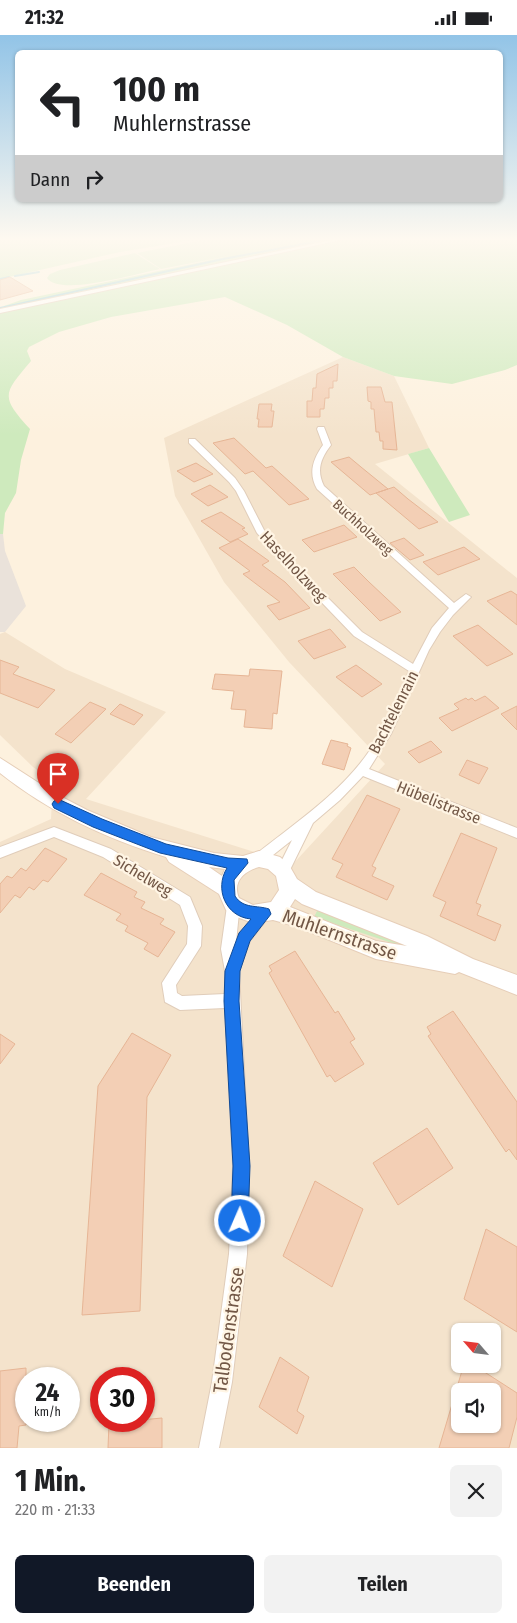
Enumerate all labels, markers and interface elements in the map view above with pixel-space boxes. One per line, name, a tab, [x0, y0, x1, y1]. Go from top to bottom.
text: 21:32	[25, 6, 64, 29]
text: 100 m	[113, 68, 200, 110]
icon: left	[30, 70, 95, 135]
text: Muhlernstrasse	[113, 110, 251, 137]
icon: right	[80, 165, 108, 193]
text: Dann	[30, 168, 70, 191]
street label: Buchholzweg	[329, 496, 397, 559]
street label: Haselholzweg	[256, 527, 332, 606]
street label: Bachtelenrain	[364, 668, 422, 757]
pin	[37, 753, 79, 804]
icon: arrive	[44, 760, 72, 788]
street label: Hübelistrasse	[394, 777, 484, 828]
street label: Sichelweg	[110, 850, 176, 901]
street label: Muhlernstrasse	[280, 904, 400, 965]
position arrow	[213, 1194, 265, 1246]
street label: Talbodenstrasse	[208, 1266, 249, 1394]
north arrow	[451, 1323, 501, 1373]
map controls	[451, 1323, 501, 1433]
speed limit sign: 30	[90, 1367, 155, 1432]
text: 24	[36, 1378, 59, 1408]
button: sound	[451, 1383, 501, 1433]
text: km/h	[34, 1405, 61, 1419]
text: 1 Min.	[15, 1463, 86, 1499]
button: close	[450, 1465, 502, 1517]
text: 220 m · 21:33	[15, 1500, 95, 1519]
button: Beenden	[15, 1555, 254, 1613]
button: Teilen	[264, 1555, 502, 1613]

